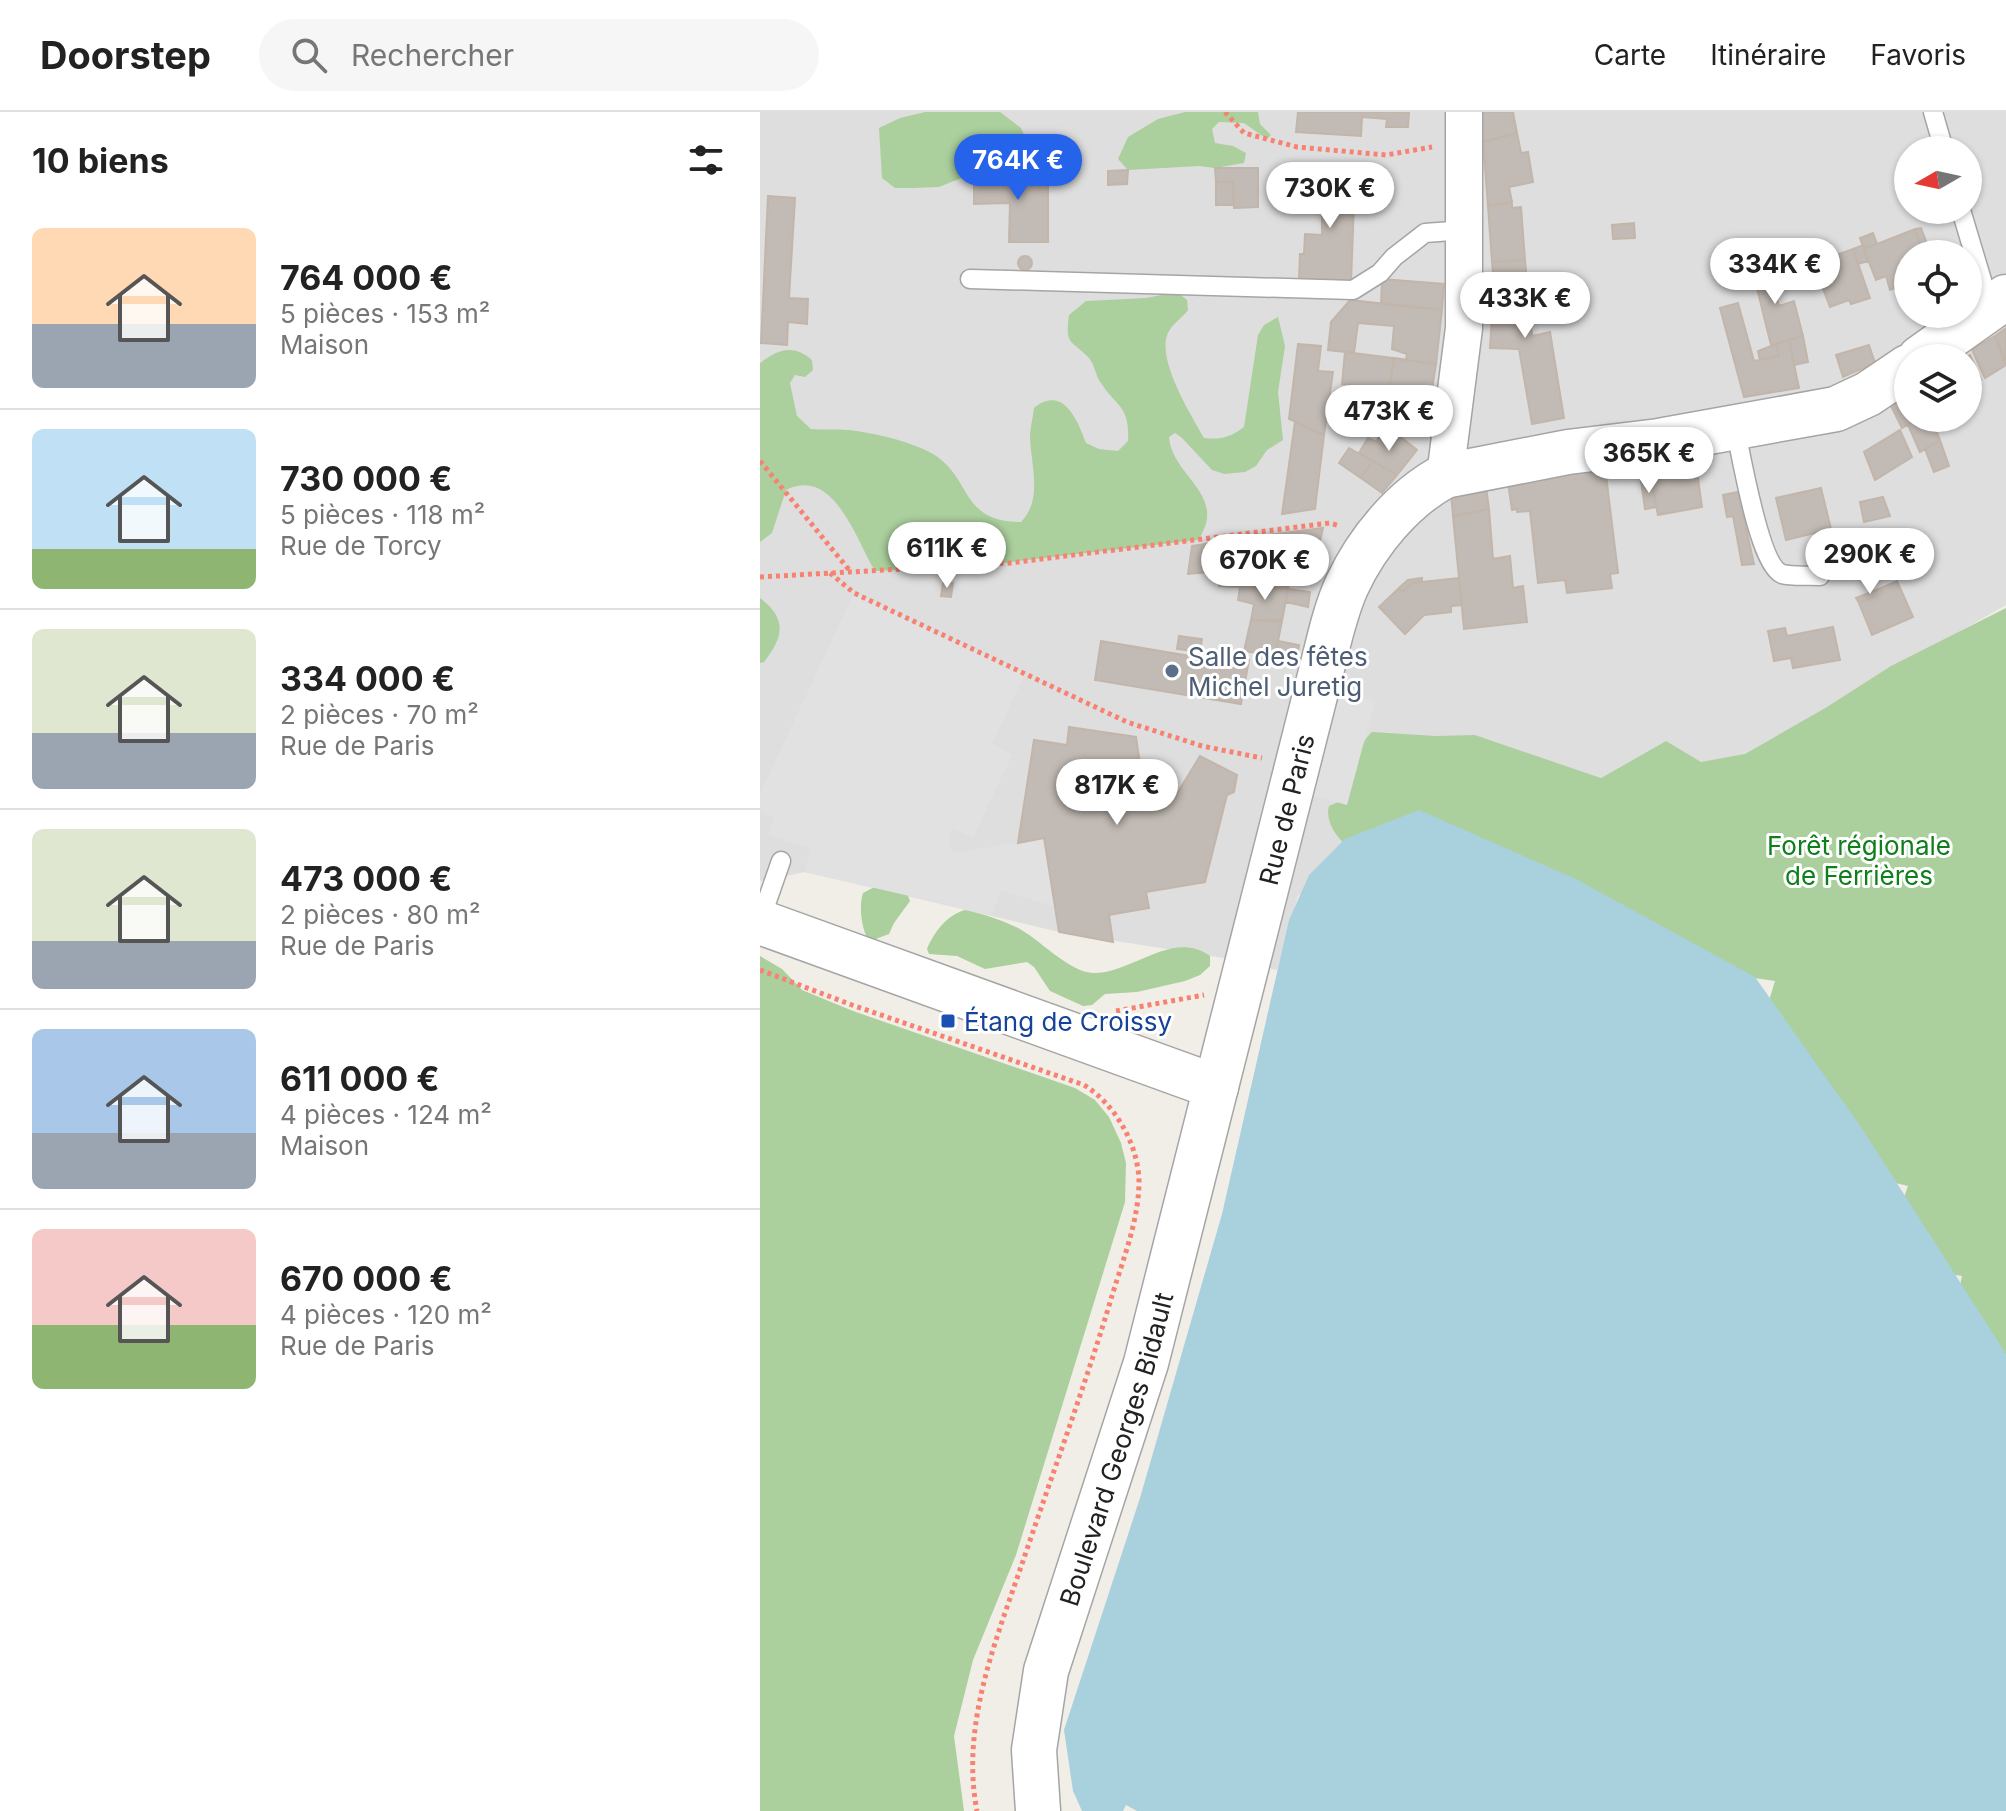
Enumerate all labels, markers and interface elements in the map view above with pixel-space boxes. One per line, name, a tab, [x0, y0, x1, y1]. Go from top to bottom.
search box	[259, 19, 819, 91]
text: Doorstep	[40, 32, 211, 78]
icon: search	[287, 33, 331, 77]
text: Rechercher	[351, 37, 514, 73]
text: Carte	[1594, 38, 1666, 72]
text: Itinéraire	[1710, 38, 1826, 72]
text: Favoris	[1870, 38, 1966, 72]
pin: 764K €	[953, 134, 1083, 202]
north arrow	[1894, 136, 1982, 224]
map controls	[1894, 136, 1982, 432]
icon: filters	[684, 138, 728, 182]
text: 10 biens	[32, 140, 169, 181]
text: 764K €	[972, 144, 1064, 175]
pin: 730K €	[1265, 162, 1395, 230]
text: 730K €	[1284, 172, 1376, 203]
pin: 334K €	[1710, 238, 1840, 306]
button: locate	[1894, 240, 1982, 328]
text: 334K €	[1728, 248, 1822, 279]
text: 764 000 €	[280, 257, 452, 298]
icon: home	[96, 260, 192, 356]
pin: 433K €	[1460, 272, 1590, 340]
text: 433K €	[1478, 282, 1572, 313]
text: 5 pièces · 153 m²	[280, 298, 490, 329]
text: Maison	[280, 329, 369, 360]
button: layers	[1894, 344, 1982, 432]
pin: 473K €	[1324, 385, 1454, 453]
text: 473K €	[1343, 395, 1435, 426]
pin: 365K €	[1584, 427, 1714, 495]
text: 365K €	[1603, 437, 1695, 468]
text: 730 000 €	[280, 458, 452, 499]
icon: home	[96, 461, 192, 557]
text: 5 pièces · 118 m²	[280, 499, 485, 530]
pin: 611K €	[882, 522, 1012, 590]
pin: 290K €	[1805, 528, 1935, 596]
text: Rue de Torcy	[280, 530, 442, 561]
text: 611K €	[906, 532, 988, 563]
pin: 670K €	[1200, 534, 1330, 602]
text: 290K €	[1823, 538, 1917, 569]
text: 670K €	[1219, 544, 1311, 575]
place label: Salle des fêtes Michel Juretig	[1188, 641, 1368, 702]
text: 334 000 €	[280, 658, 455, 699]
icon: home	[96, 661, 192, 757]
marker: Salle des fêtes Michel Juretig	[1163, 662, 1181, 680]
text: 2 pièces · 70 m²	[280, 699, 479, 730]
text: Rue de Paris	[280, 730, 434, 761]
street label: Rue de Paris	[1252, 731, 1320, 888]
pin: 817K €	[1052, 759, 1182, 827]
text: 817K €	[1074, 769, 1160, 800]
park label: Forêt régionale de Ferrières	[1767, 830, 1951, 891]
text: 473 000 €	[280, 858, 452, 899]
icon: home	[96, 861, 192, 957]
text: 2 pièces · 80 m²	[280, 899, 480, 930]
text: Rue de Paris	[280, 930, 434, 961]
place label: Étang de Croissy	[964, 1006, 1172, 1037]
marker: Étang de Croissy	[939, 1012, 957, 1030]
text: 611 000 €	[280, 1058, 440, 1099]
icon: home	[96, 1061, 192, 1157]
text: 4 pièces · 124 m²	[280, 1099, 492, 1130]
text: Maison	[280, 1130, 369, 1161]
text: 670 000 €	[280, 1258, 452, 1299]
icon: home	[96, 1261, 192, 1357]
street label: Boulevard Georges Bidault	[1053, 1289, 1179, 1610]
text: 4 pièces · 120 m²	[280, 1299, 492, 1330]
text: Rue de Paris	[280, 1330, 434, 1361]

